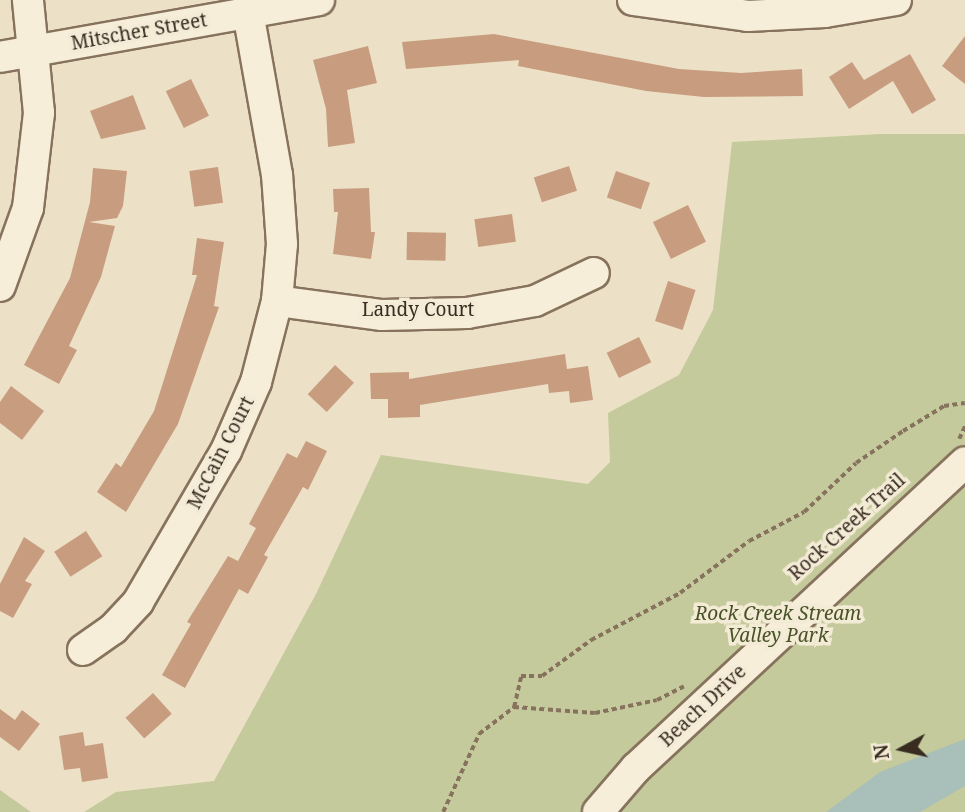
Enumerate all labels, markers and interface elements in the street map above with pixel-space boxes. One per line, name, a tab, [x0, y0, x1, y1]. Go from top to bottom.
street label: Mitscher Street	[69, 9, 209, 55]
street label: Landy Court	[362, 299, 474, 321]
street label: McCain Court	[183, 393, 259, 513]
street label: Rock Creek Trail	[784, 469, 910, 585]
park label: Rock Creek Stream Valley Park	[695, 603, 861, 647]
street label: Beach Drive	[655, 660, 751, 752]
north arrow	[867, 714, 937, 784]
text: N	[867, 743, 895, 761]

